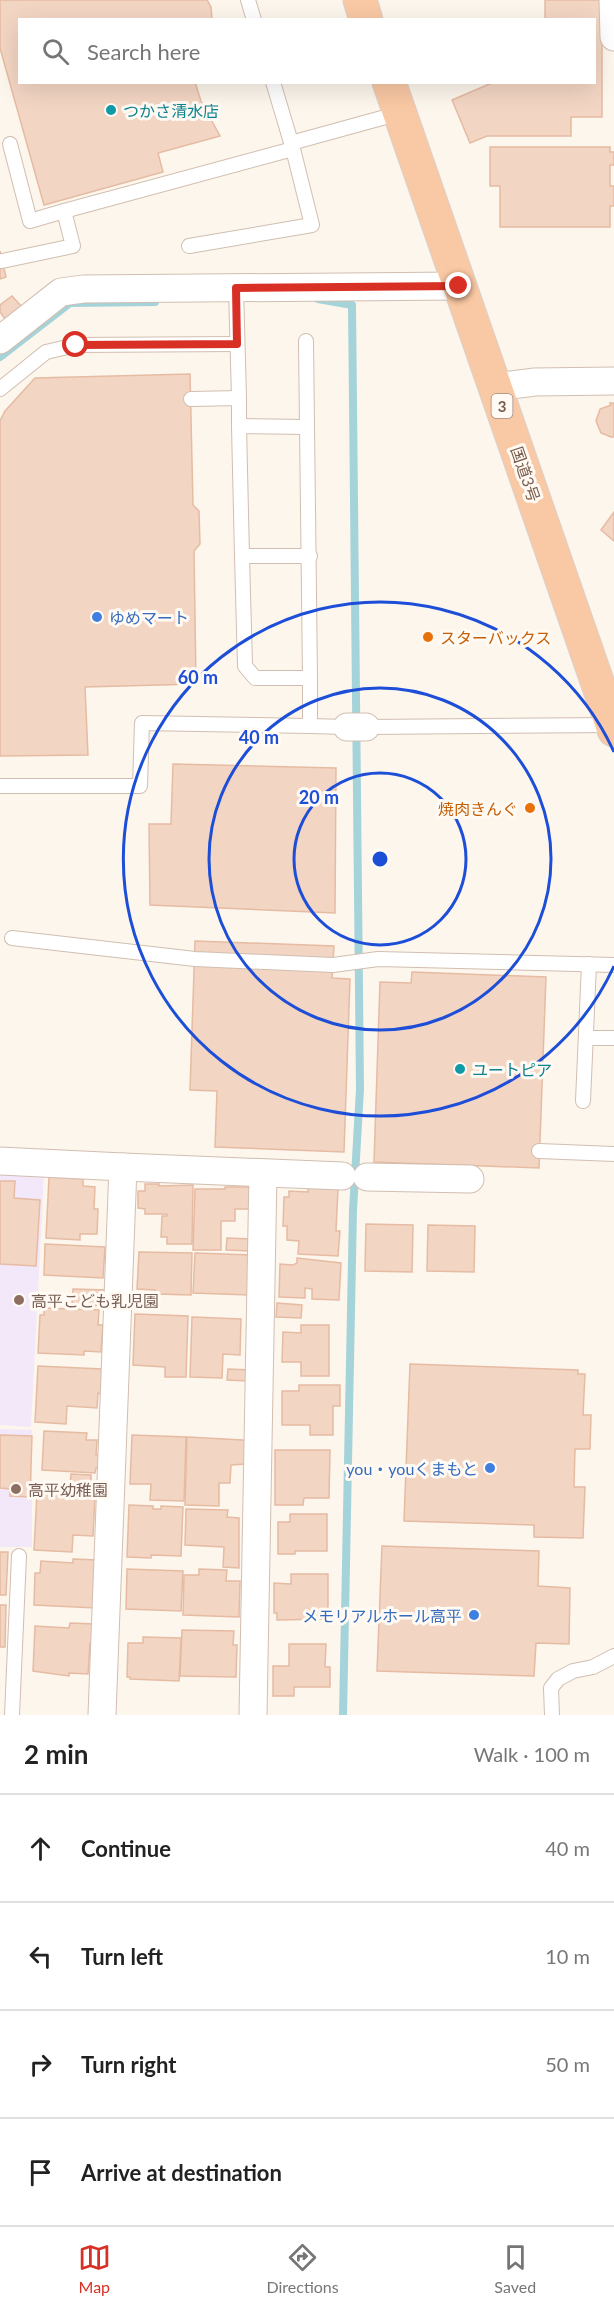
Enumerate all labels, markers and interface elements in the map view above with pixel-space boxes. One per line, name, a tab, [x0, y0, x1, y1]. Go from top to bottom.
search box	[18, 18, 596, 84]
icon: search	[39, 35, 72, 68]
text: Search here	[87, 38, 200, 65]
place label: つかさ清水店	[123, 101, 219, 120]
marker: つかさ清水店	[104, 103, 118, 117]
route end	[445, 272, 471, 298]
route start	[62, 331, 88, 357]
road number: 3	[492, 394, 512, 418]
street label: 国道3号	[508, 444, 544, 504]
place label: ゆめマート	[109, 608, 189, 627]
marker: ゆめマート	[90, 610, 104, 624]
place label: スターバックス	[440, 628, 551, 647]
marker: スターバックス	[421, 630, 435, 644]
text: 60 m	[178, 666, 218, 688]
text: 40 m	[239, 726, 279, 748]
text: 20 m	[299, 786, 339, 808]
place label: 焼肉きんぐ	[438, 799, 518, 818]
marker: 焼肉きんぐ	[523, 801, 537, 815]
centre of rings	[370, 849, 390, 869]
place label: ユートピア	[472, 1060, 552, 1079]
marker: ユートピア	[453, 1062, 467, 1076]
place label: 高平こども乳児園	[31, 1291, 159, 1310]
marker: 高平こども乳児園	[12, 1293, 26, 1307]
place label: you・youくまもと	[346, 1459, 478, 1478]
marker: you・youくまもと	[483, 1461, 497, 1475]
place label: 高平幼稚園	[28, 1480, 108, 1499]
marker: 高平幼稚園	[9, 1482, 23, 1496]
place label: メモリアルホール高平	[302, 1606, 462, 1625]
marker: メモリアルホール高平	[467, 1608, 481, 1622]
text: 2 min	[24, 1738, 88, 1770]
text: Walk · 100 m	[474, 1742, 590, 1766]
icon: ahead	[24, 1832, 57, 1865]
text: Continue	[81, 1835, 171, 1862]
text: 40 m	[545, 1836, 590, 1860]
icon: left	[24, 1940, 57, 1973]
text: Turn left	[81, 1943, 163, 1970]
text: 10 m	[545, 1944, 590, 1968]
icon: right	[24, 2048, 57, 2081]
text: Turn right	[81, 2051, 176, 2078]
text: 50 m	[545, 2052, 590, 2076]
icon: arrive	[24, 2156, 57, 2189]
text: Arrive at destination	[81, 2159, 282, 2186]
tab: Map	[78, 2241, 111, 2296]
tab: Directions	[266, 2241, 339, 2296]
tab: Saved	[494, 2241, 536, 2296]

